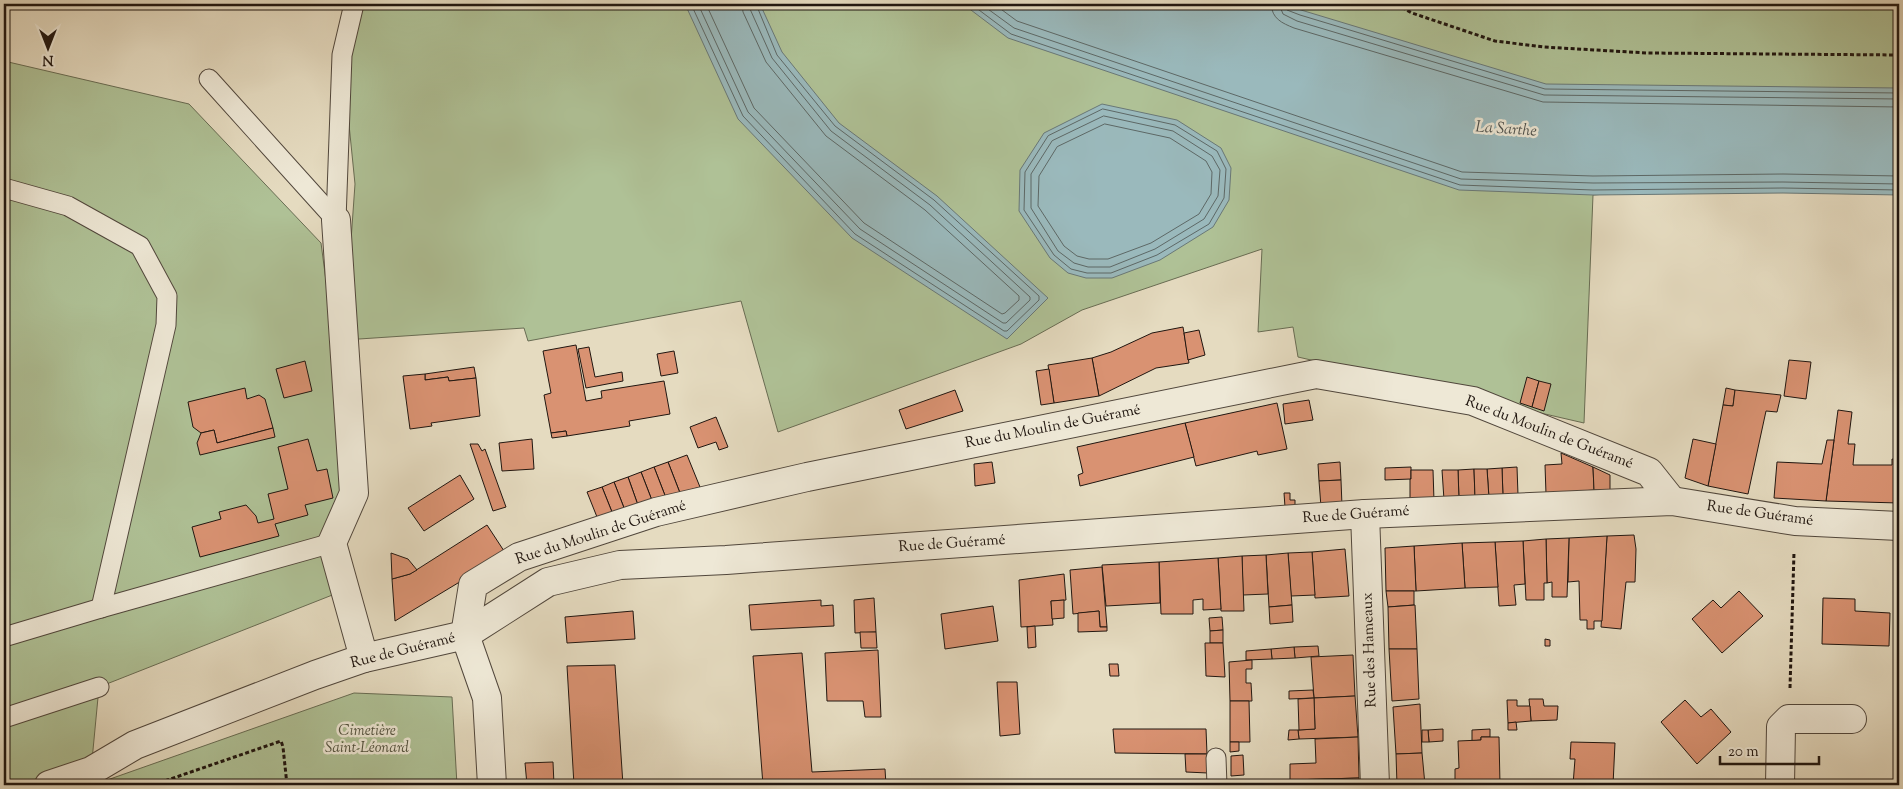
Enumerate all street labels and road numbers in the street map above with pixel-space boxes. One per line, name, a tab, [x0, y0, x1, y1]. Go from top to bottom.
street label: Rue du Moulin de Guéramé	[1462, 391, 1636, 475]
street label: Rue du Moulin de Guéramé	[963, 400, 1143, 454]
street label: Rue du Moulin de Guéramé	[513, 495, 689, 571]
street label: Rue de Guéramé	[1705, 496, 1815, 532]
street label: Rue de Guéramé	[1302, 501, 1410, 529]
street label: Rue de Guéramé	[898, 530, 1006, 558]
street label: Rue des Hameaux	[1357, 592, 1383, 708]
street label: Rue de Guéramé	[348, 628, 458, 674]

